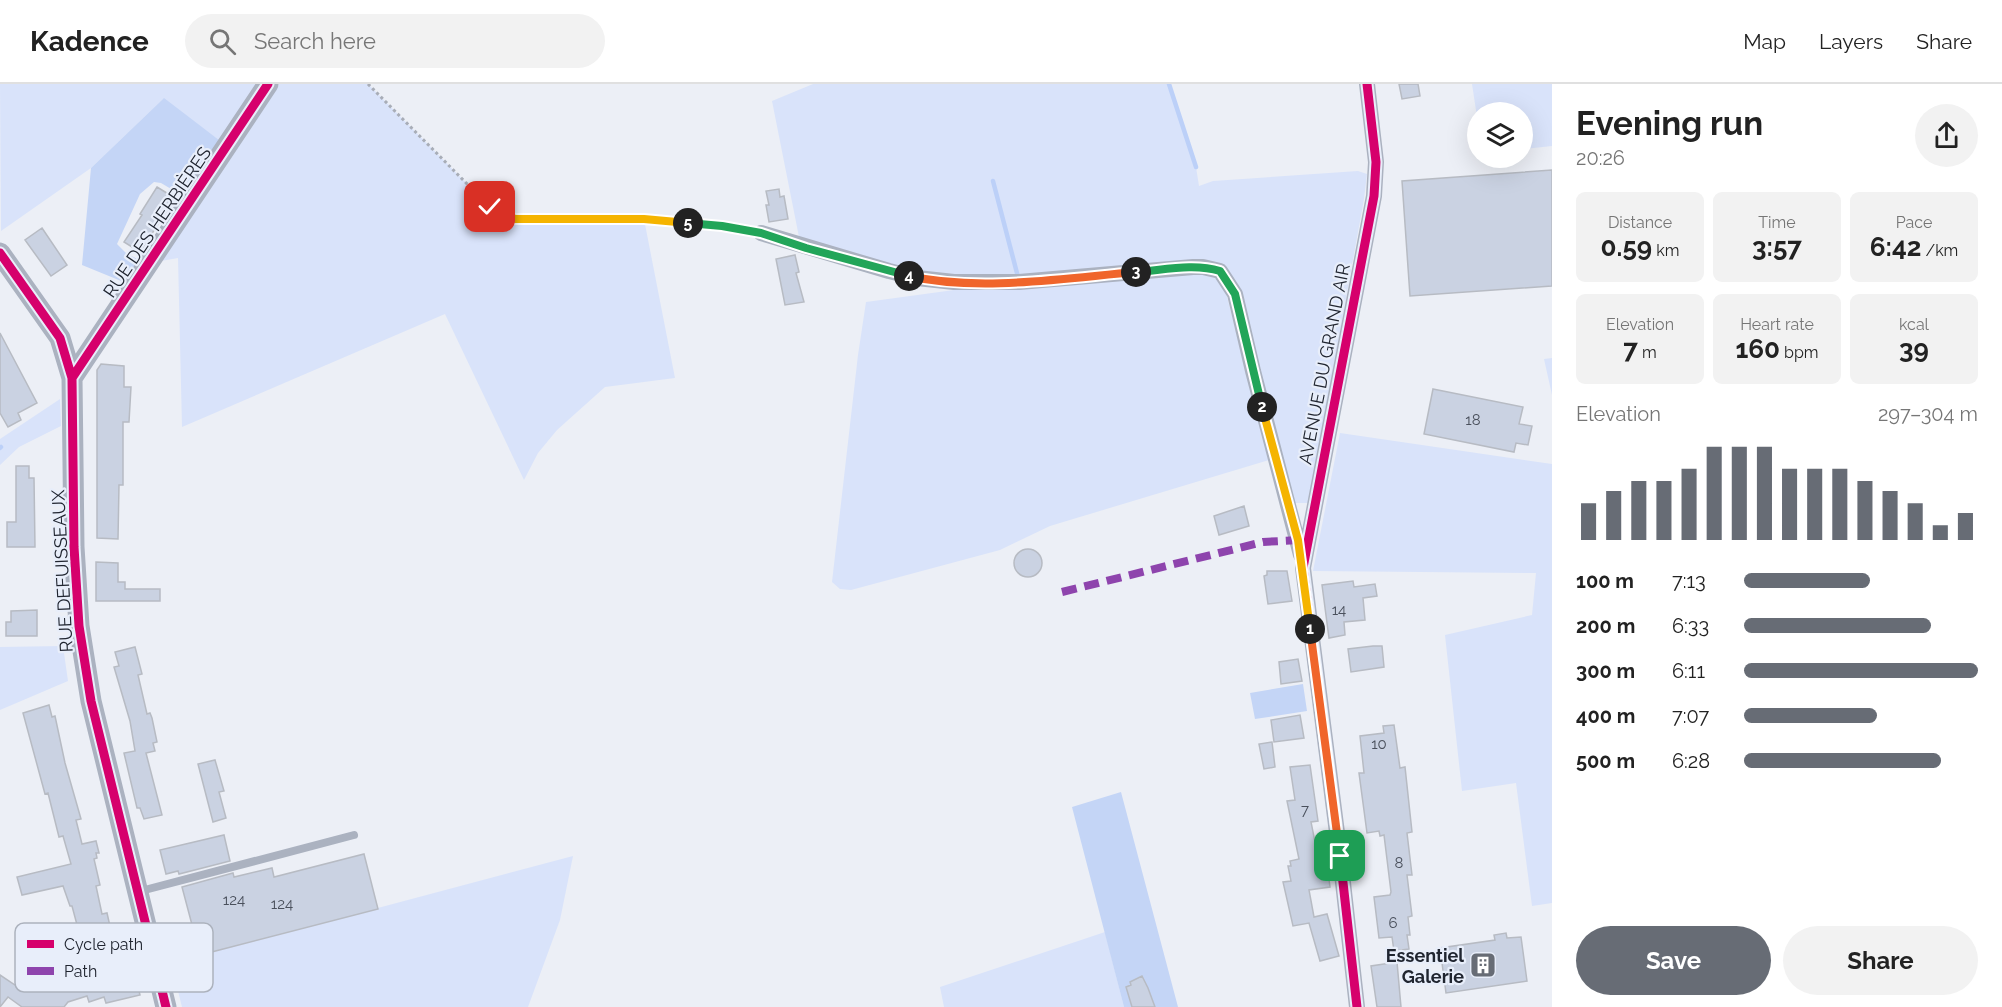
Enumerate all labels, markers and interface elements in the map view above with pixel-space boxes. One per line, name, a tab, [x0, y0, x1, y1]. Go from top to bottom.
search box	[185, 14, 605, 68]
text: Kadence	[30, 25, 149, 58]
icon: search	[206, 25, 239, 58]
text: Search here	[254, 28, 376, 54]
text: Map	[1743, 29, 1786, 54]
text: Layers	[1819, 29, 1883, 54]
text: Share	[1916, 29, 1972, 54]
map controls	[1467, 102, 1533, 168]
button: layers	[1467, 102, 1533, 168]
text: Evening run	[1576, 104, 1763, 143]
button: share	[1915, 104, 1978, 167]
street label: RUE DES HERBIÈRES	[98, 142, 215, 301]
text: 20:26	[1576, 146, 1625, 170]
pin	[464, 181, 515, 232]
icon: check	[473, 190, 506, 223]
pin: 5	[673, 208, 703, 238]
text: 5	[684, 213, 692, 232]
text: Distance	[1608, 213, 1672, 232]
text: Time	[1758, 213, 1796, 232]
text: Pace	[1896, 213, 1932, 232]
text: 0.59	[1601, 232, 1652, 262]
text: 3:57	[1752, 232, 1802, 262]
text: 6:42	[1870, 232, 1921, 262]
text: km	[1652, 241, 1679, 260]
text: /km	[1921, 241, 1958, 260]
pin: 3	[1121, 257, 1151, 287]
pin: 4	[894, 261, 924, 291]
street label: AVENUE DU GRAND AIR	[1294, 261, 1354, 466]
text: 3	[1132, 262, 1140, 281]
text: 4	[904, 266, 914, 285]
text: Elevation	[1606, 315, 1674, 334]
text: Heart rate	[1740, 315, 1814, 334]
text: kcal	[1899, 315, 1929, 334]
text: 7	[1623, 334, 1638, 364]
text: 160	[1735, 334, 1780, 364]
text: 39	[1899, 334, 1929, 364]
text: m	[1638, 343, 1657, 362]
text: bpm	[1780, 343, 1819, 362]
pin: 2	[1247, 392, 1277, 422]
text: 2	[1257, 397, 1267, 416]
text: Elevation	[1576, 402, 1661, 426]
text: 297–304 m	[1878, 402, 1978, 426]
house number: 18	[1465, 411, 1481, 429]
street label: RUE DEFUISSEAUX	[47, 489, 77, 653]
text: 100 m	[1576, 569, 1634, 593]
text: 7:13	[1672, 569, 1706, 593]
house number: 14	[1332, 601, 1346, 619]
pin: 1	[1295, 614, 1325, 644]
text: 200 m	[1576, 614, 1635, 638]
text: 6:33	[1672, 614, 1709, 638]
text: 1	[1306, 619, 1314, 638]
text: 300 m	[1576, 659, 1635, 683]
text: 6:11	[1672, 659, 1705, 683]
text: 400 m	[1576, 704, 1635, 728]
text: 7:07	[1672, 704, 1709, 728]
house number: 10	[1371, 735, 1387, 753]
text: 500 m	[1576, 749, 1635, 773]
text: 6:28	[1672, 749, 1710, 773]
house number: 7	[1301, 801, 1309, 819]
pin	[1314, 830, 1365, 881]
icon: arrive	[1323, 839, 1356, 872]
house number: 8	[1395, 854, 1404, 872]
house number: 124	[223, 891, 245, 909]
house number: 124	[271, 895, 293, 913]
house number: 6	[1388, 914, 1398, 932]
legend	[15, 923, 213, 992]
button: Save	[1576, 926, 1771, 995]
button: Share	[1783, 926, 1978, 995]
text: Cycle path	[64, 935, 143, 954]
place label: Essentiel Galerie	[1386, 945, 1464, 987]
building icon: Essentiel Galerie	[1468, 950, 1498, 980]
text: Path	[64, 962, 97, 981]

